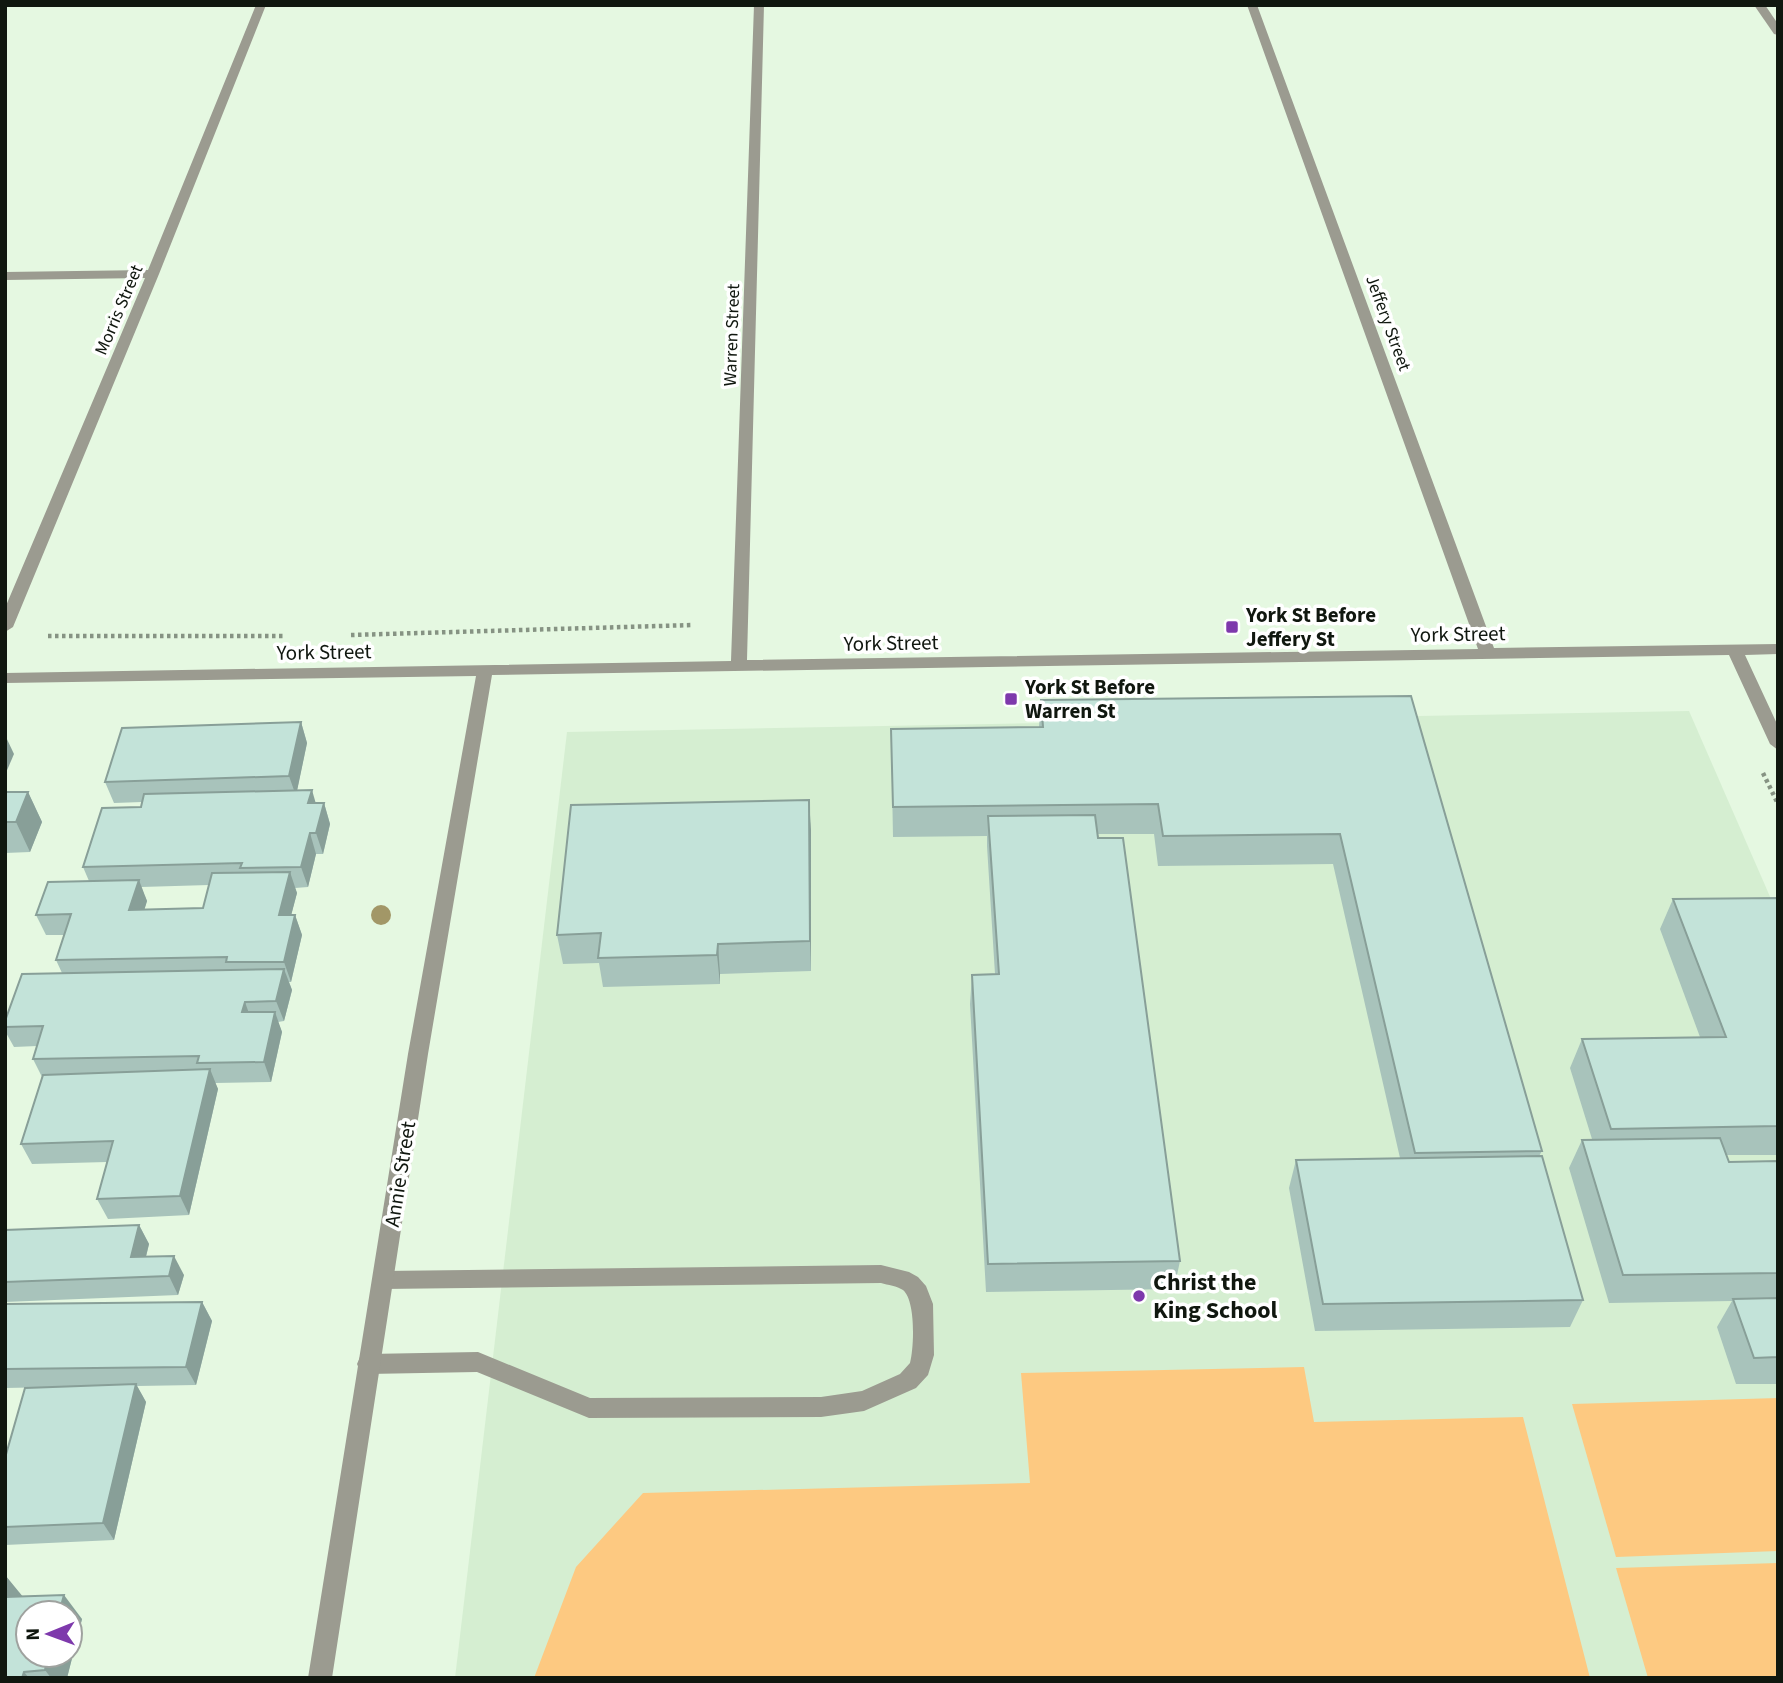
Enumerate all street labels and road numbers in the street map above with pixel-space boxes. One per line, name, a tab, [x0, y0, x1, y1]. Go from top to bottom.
street label: Morris Street	[89, 261, 149, 359]
street label: Jeffery Street	[1359, 272, 1417, 374]
street label: Warren Street	[718, 283, 746, 387]
street label: York Street	[1409, 618, 1506, 650]
street label: York Street	[842, 627, 939, 659]
street label: York Street	[275, 636, 372, 668]
street label: Annie Street	[377, 1119, 423, 1229]

